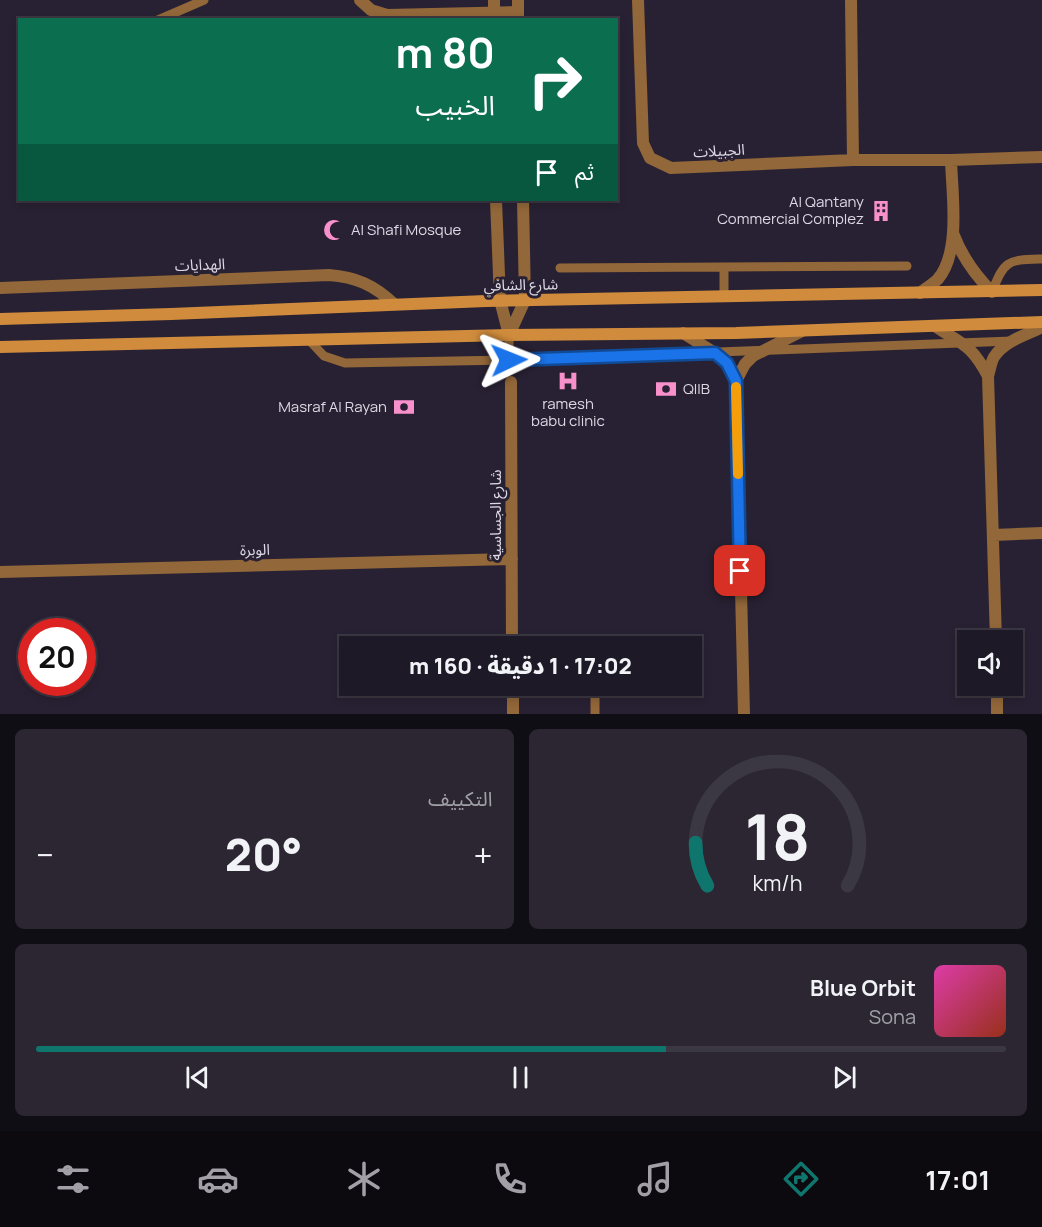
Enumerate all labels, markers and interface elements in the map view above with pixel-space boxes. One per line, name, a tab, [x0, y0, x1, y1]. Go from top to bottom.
text: 80 m	[395, 23, 495, 81]
icon: right	[516, 42, 594, 120]
text: الخبيب	[416, 86, 495, 123]
street label: الجبيلات	[693, 139, 745, 162]
icon: arrive	[530, 156, 563, 189]
text: ثم	[575, 157, 594, 187]
place label: Al Qantany Commercial Complez	[717, 191, 864, 229]
building icon: Al Qantany Commercial Complez	[869, 199, 893, 223]
mosque icon: Al Shafi Mosque	[322, 218, 346, 242]
place label: Al Shafi Mosque	[351, 219, 462, 240]
street label: الهدايات	[174, 253, 226, 276]
street label: شارع الشافي	[484, 273, 559, 298]
position arrow	[477, 328, 541, 392]
hospital icon: ramesh babu clinic	[556, 369, 580, 393]
bank icon: QIIB	[654, 377, 678, 401]
place label: QIIB	[683, 378, 710, 399]
place label: ramesh babu clinic	[531, 393, 605, 431]
bank icon: Masraf Al Rayan	[392, 395, 416, 419]
place label: Masraf Al Rayan	[278, 396, 387, 417]
street label: شارع الجساسية	[485, 469, 508, 561]
street label: الوبرة	[240, 539, 270, 560]
pin	[714, 545, 765, 596]
icon: arrive	[723, 554, 756, 587]
speed limit sign: 20	[18, 618, 96, 696]
map controls	[957, 630, 1023, 696]
button: sound	[957, 630, 1023, 696]
text: 17:02 · 1 دقيقة · 160 m	[409, 651, 632, 681]
text: التكييف	[428, 785, 493, 812]
text: 18	[745, 793, 811, 879]
text: 20°	[225, 823, 303, 885]
text: −	[36, 832, 54, 877]
text: +	[473, 832, 493, 877]
text: km/h	[753, 868, 803, 897]
text: Blue Orbit	[810, 973, 916, 1003]
text: Sona	[869, 1003, 916, 1030]
icon: previous	[181, 1061, 214, 1094]
icon: pause	[504, 1061, 537, 1094]
icon: next	[828, 1061, 861, 1094]
icon: filters	[52, 1158, 94, 1200]
icon: car	[197, 1158, 239, 1200]
icon: climate	[343, 1158, 385, 1200]
icon: phone	[489, 1158, 531, 1200]
icon: music	[634, 1158, 676, 1200]
icon: directions	[780, 1158, 822, 1200]
text: 17:01	[925, 1161, 990, 1198]

